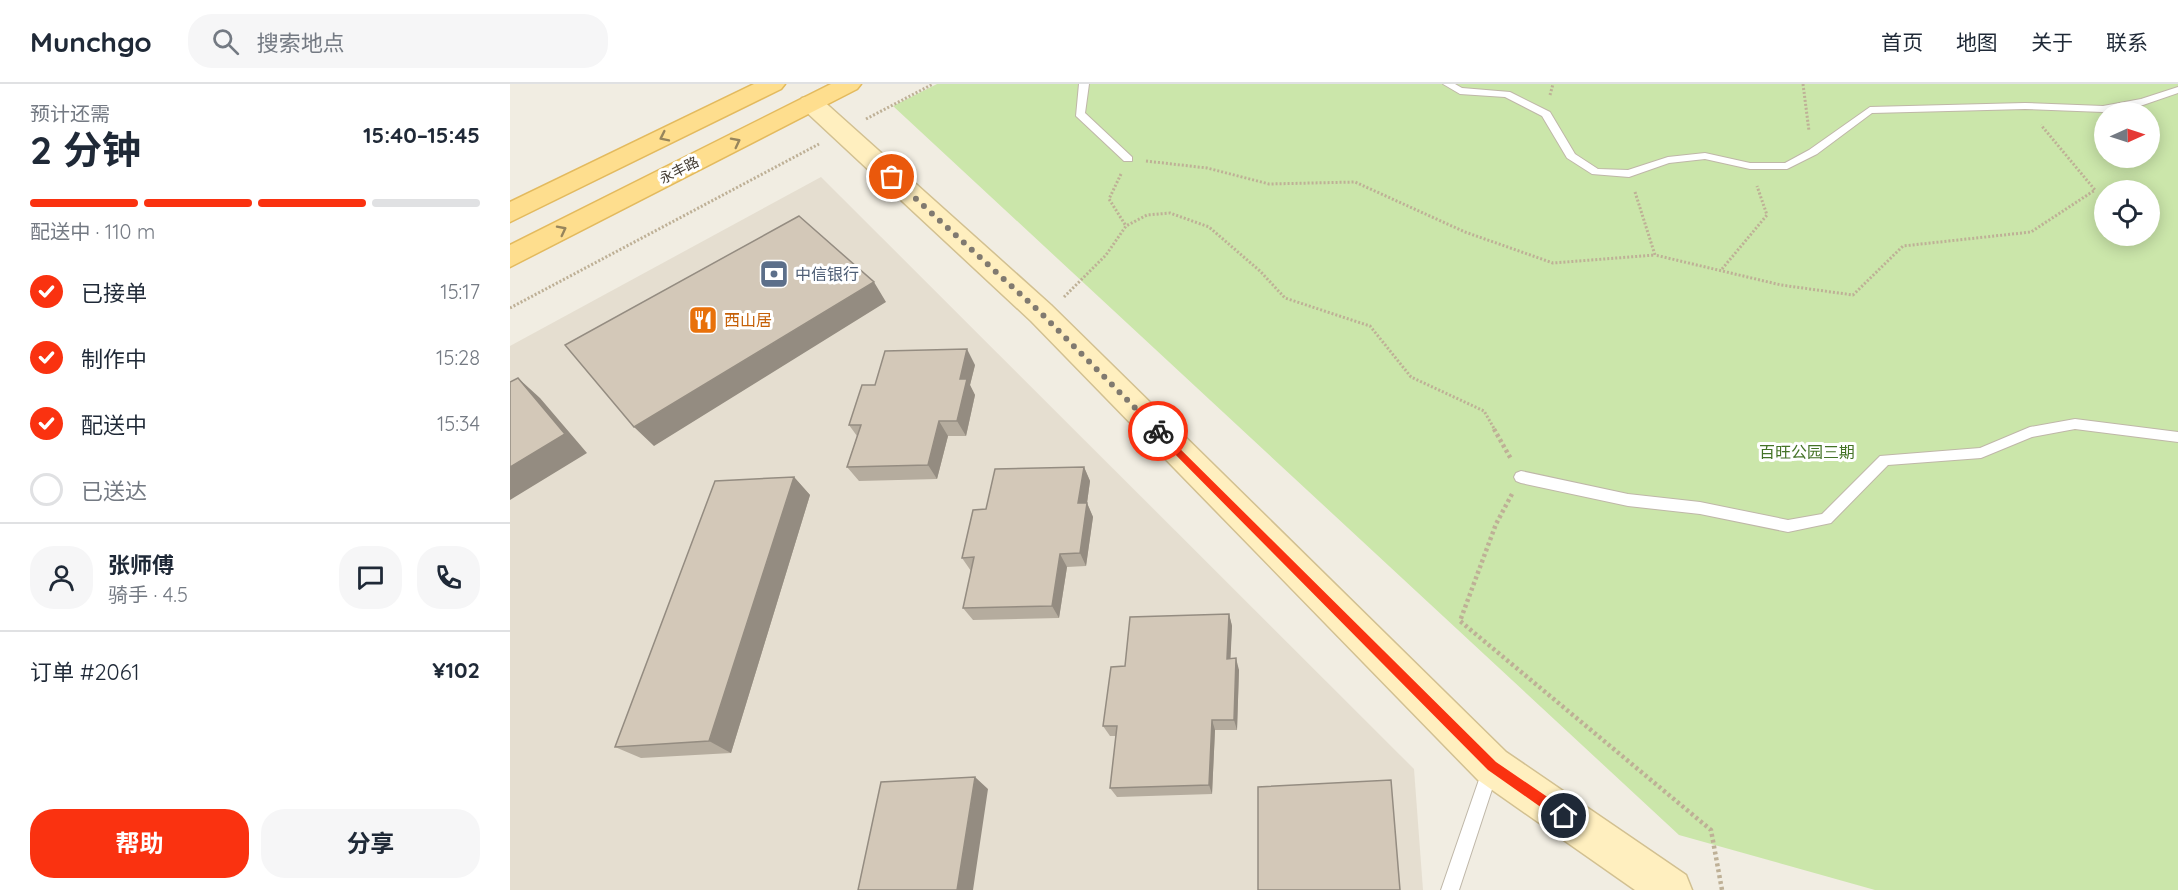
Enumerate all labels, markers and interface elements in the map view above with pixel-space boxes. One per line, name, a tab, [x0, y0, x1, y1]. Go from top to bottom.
search box	[188, 14, 608, 68]
text: Munchgo	[30, 24, 152, 59]
icon: search	[209, 25, 242, 58]
text: 搜索地点	[257, 29, 345, 57]
text: 首页	[1881, 29, 1923, 55]
text: 地图	[1956, 29, 1998, 55]
text: 关于	[2031, 29, 2073, 55]
text: 联系	[2106, 29, 2148, 55]
text: 预计还需	[30, 101, 110, 126]
north arrow	[2094, 102, 2160, 168]
map controls	[2094, 102, 2160, 246]
text: 15:40–15:45	[363, 121, 480, 149]
text: 2 分钟	[30, 125, 141, 174]
one-way arrow	[659, 130, 670, 142]
one-way arrow	[729, 137, 740, 149]
pin	[866, 151, 917, 202]
street label: 永丰路	[656, 152, 702, 188]
icon: bag	[875, 160, 908, 193]
button: locate	[2094, 180, 2160, 246]
text: 配送中 · 110 m	[30, 219, 155, 244]
one-way arrow	[556, 226, 567, 238]
bank icon: 中信银行	[758, 258, 790, 290]
place label: 中信银行	[795, 264, 859, 284]
icon: check	[30, 275, 63, 308]
text: 已接单	[81, 279, 147, 307]
text: 15:17	[440, 279, 480, 304]
restaurant icon: 西山居	[687, 304, 719, 336]
place label: 西山居	[724, 310, 772, 330]
icon: check	[30, 341, 63, 374]
text: 制作中	[81, 345, 147, 373]
text: 15:28	[436, 345, 480, 370]
courier	[1128, 401, 1188, 461]
icon: check	[30, 407, 63, 440]
text: 配送中	[81, 411, 147, 439]
text: 15:34	[437, 411, 480, 436]
icon: bike	[1142, 415, 1175, 448]
park label: 百旺公园三期	[1759, 442, 1855, 462]
text: 已送达	[81, 477, 147, 505]
button: person	[30, 546, 93, 609]
button: chat	[339, 546, 402, 609]
button: phone	[417, 546, 480, 609]
text: 张师傅	[108, 551, 174, 579]
text: 骑手 · 4.5	[108, 582, 188, 607]
text: ¥102	[432, 656, 480, 684]
text: 订单 #2061	[30, 658, 140, 686]
pin	[1538, 790, 1589, 841]
icon: home	[1547, 799, 1580, 832]
button: 帮助	[30, 809, 249, 878]
button: 分享	[261, 809, 480, 878]

